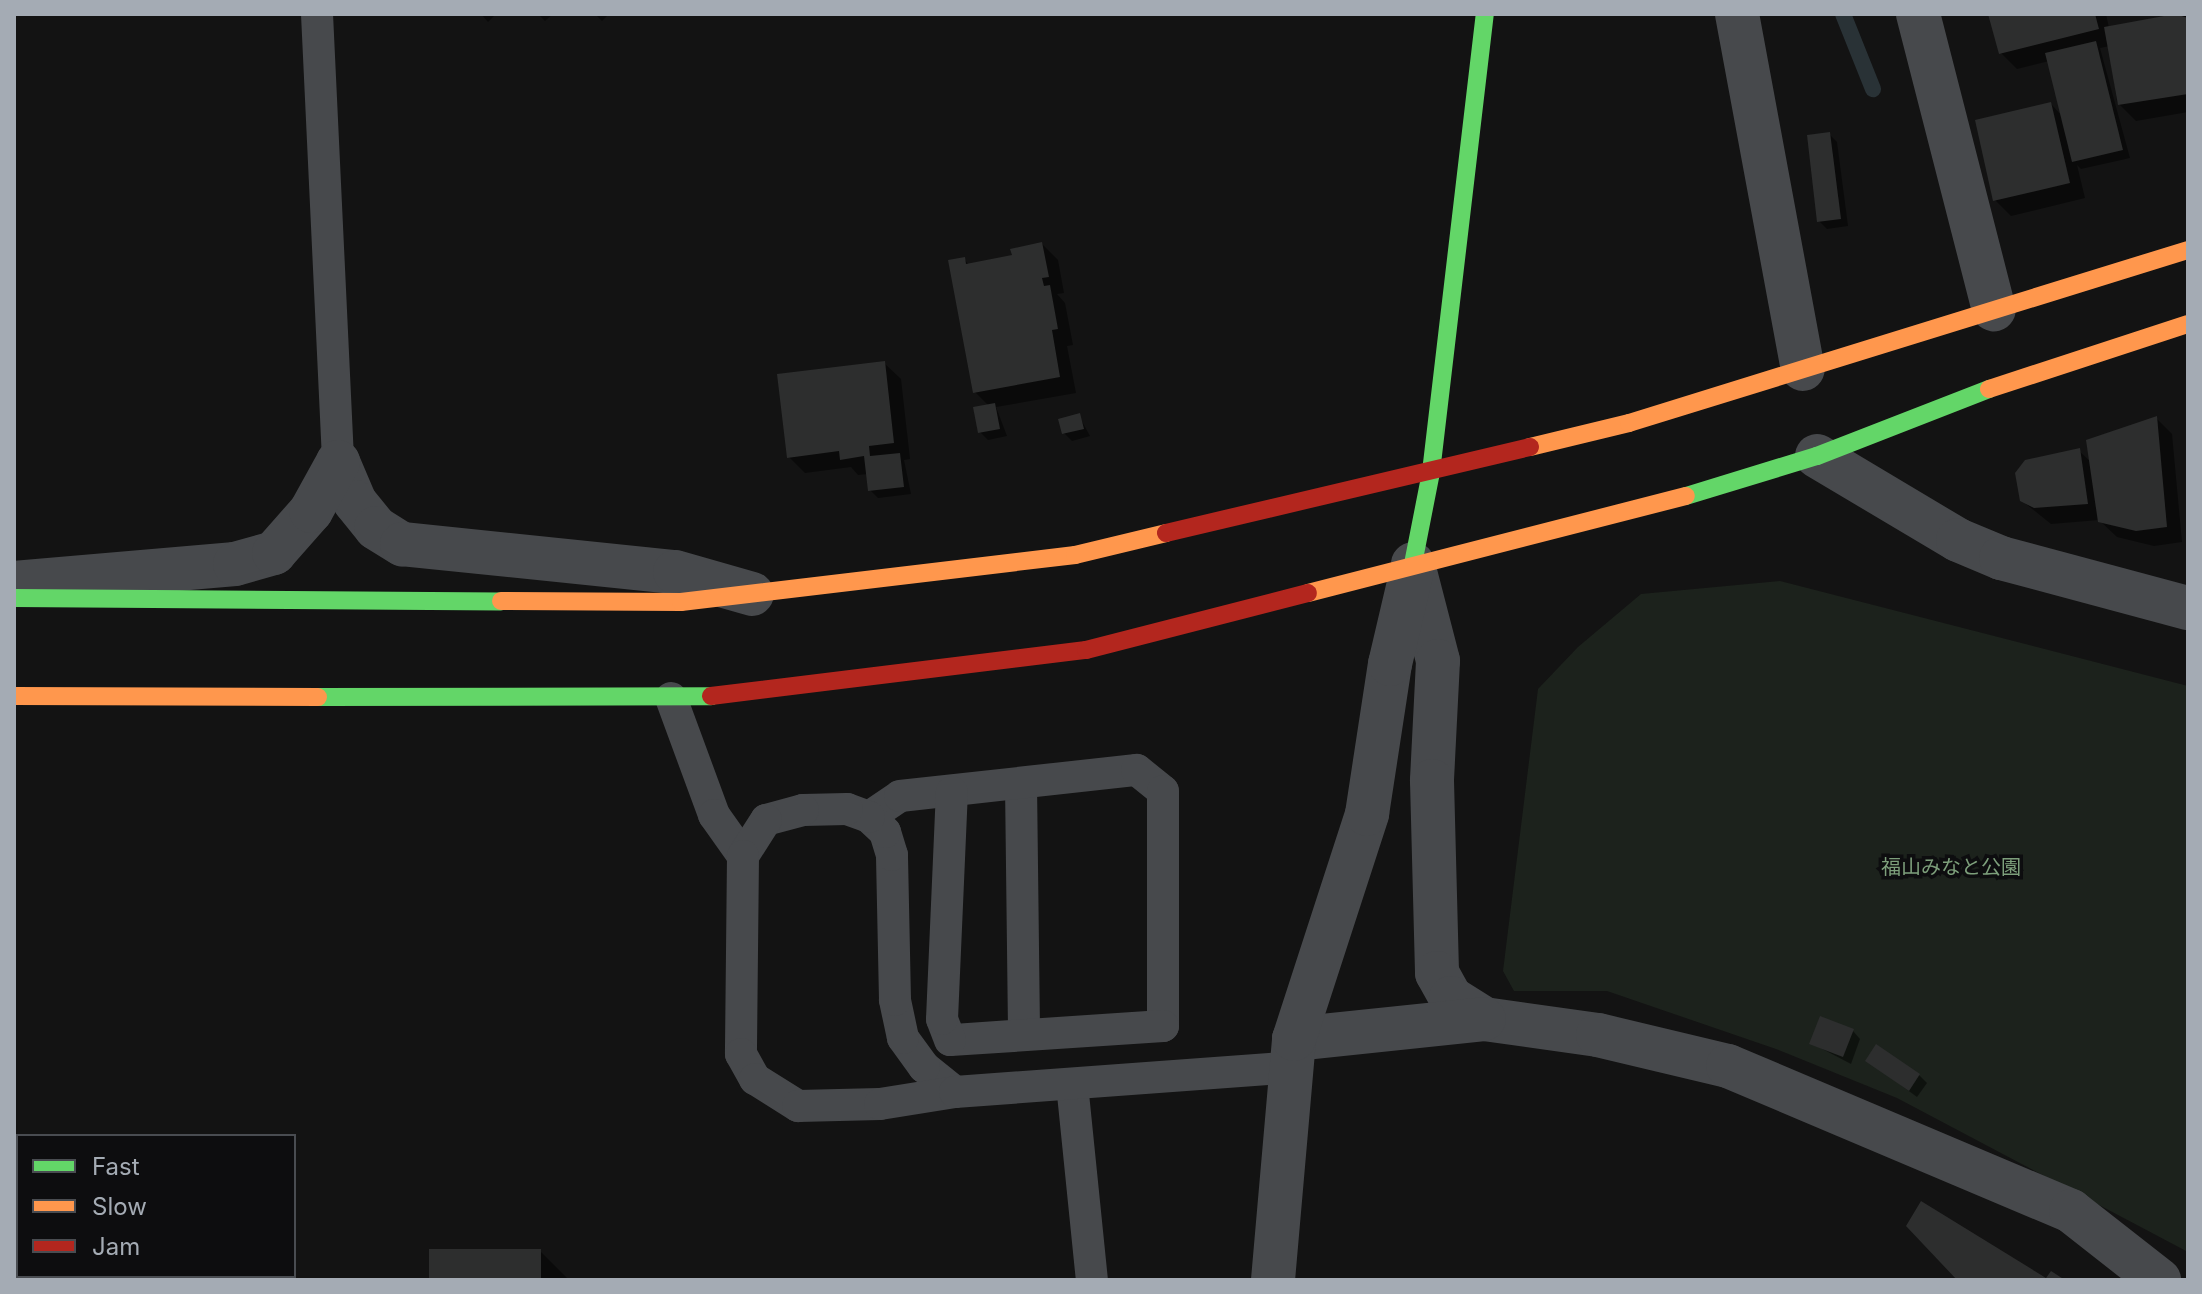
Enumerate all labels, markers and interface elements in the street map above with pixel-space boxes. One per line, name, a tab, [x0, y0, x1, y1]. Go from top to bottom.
park label: 福山みなと公園	[1881, 855, 2021, 879]
legend	[16, 1134, 296, 1278]
text: Fast	[92, 1152, 140, 1181]
text: Slow	[92, 1192, 147, 1221]
text: Jam	[92, 1232, 140, 1261]

